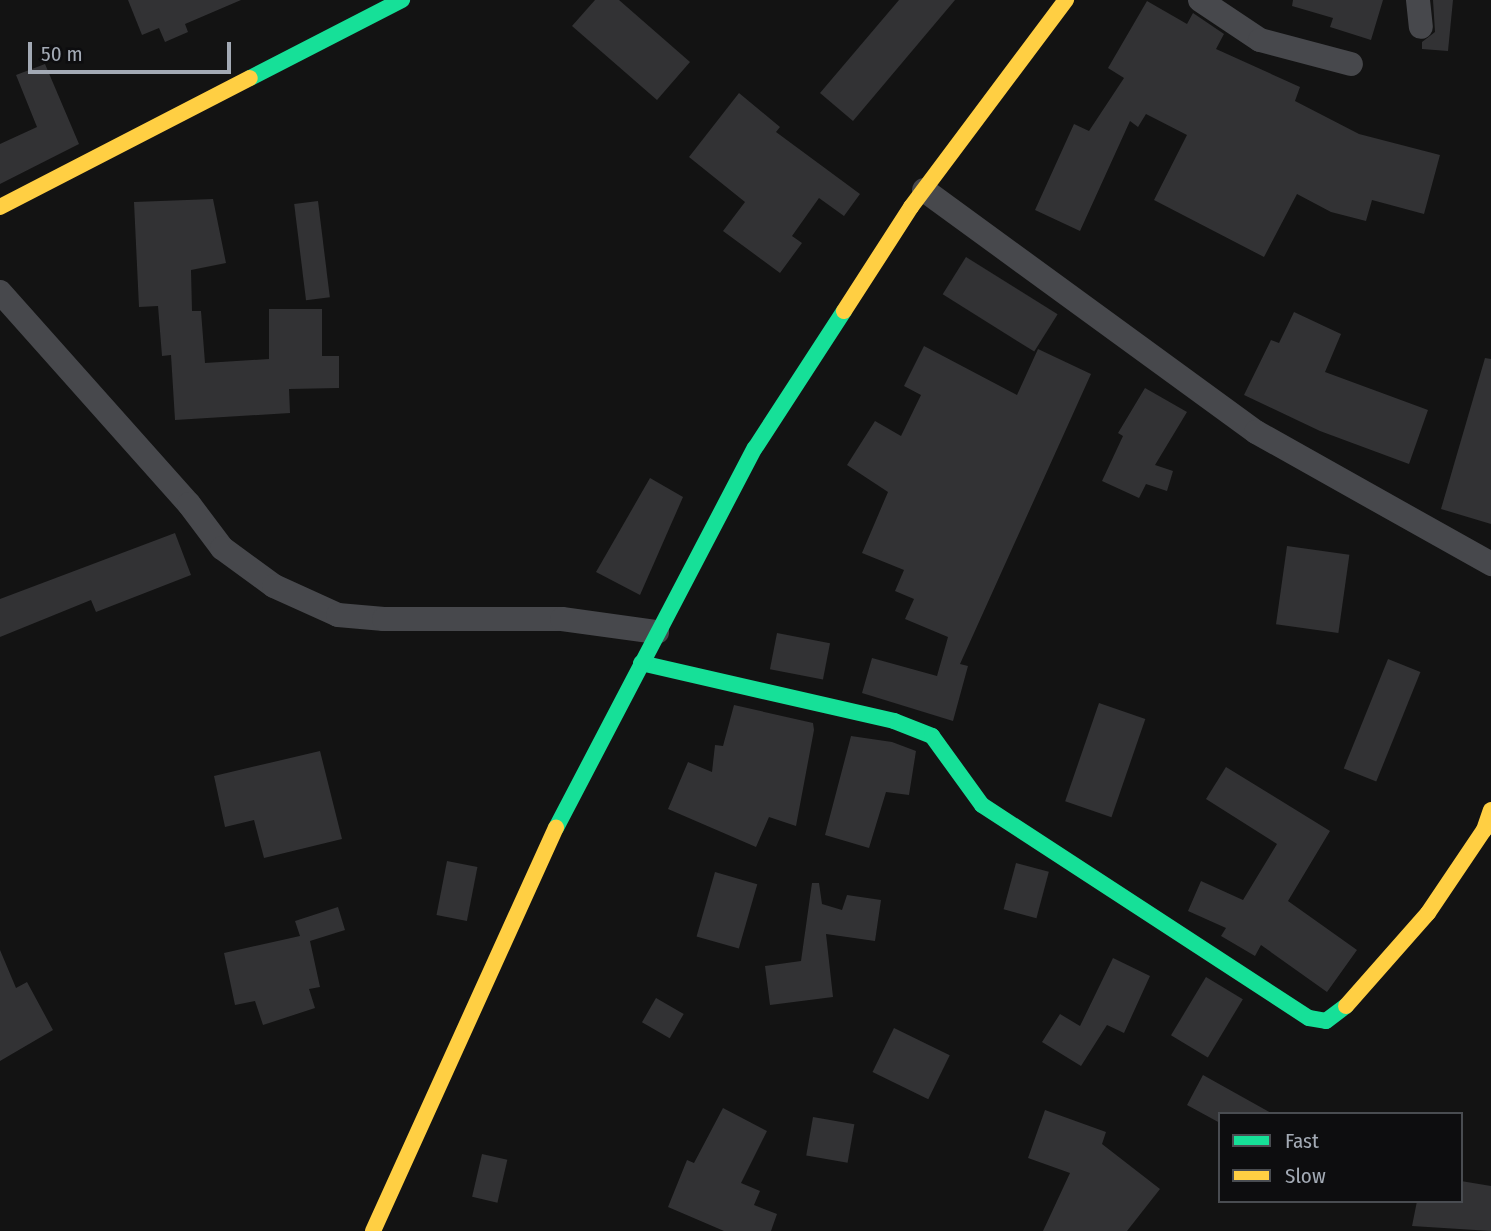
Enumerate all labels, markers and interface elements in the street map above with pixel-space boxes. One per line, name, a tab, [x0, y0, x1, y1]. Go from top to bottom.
scale bar	[32, 28, 234, 72]
text: 50 m	[41, 41, 83, 67]
legend	[1218, 1112, 1463, 1203]
text: Fast	[1285, 1128, 1319, 1154]
text: Slow	[1285, 1163, 1326, 1189]

